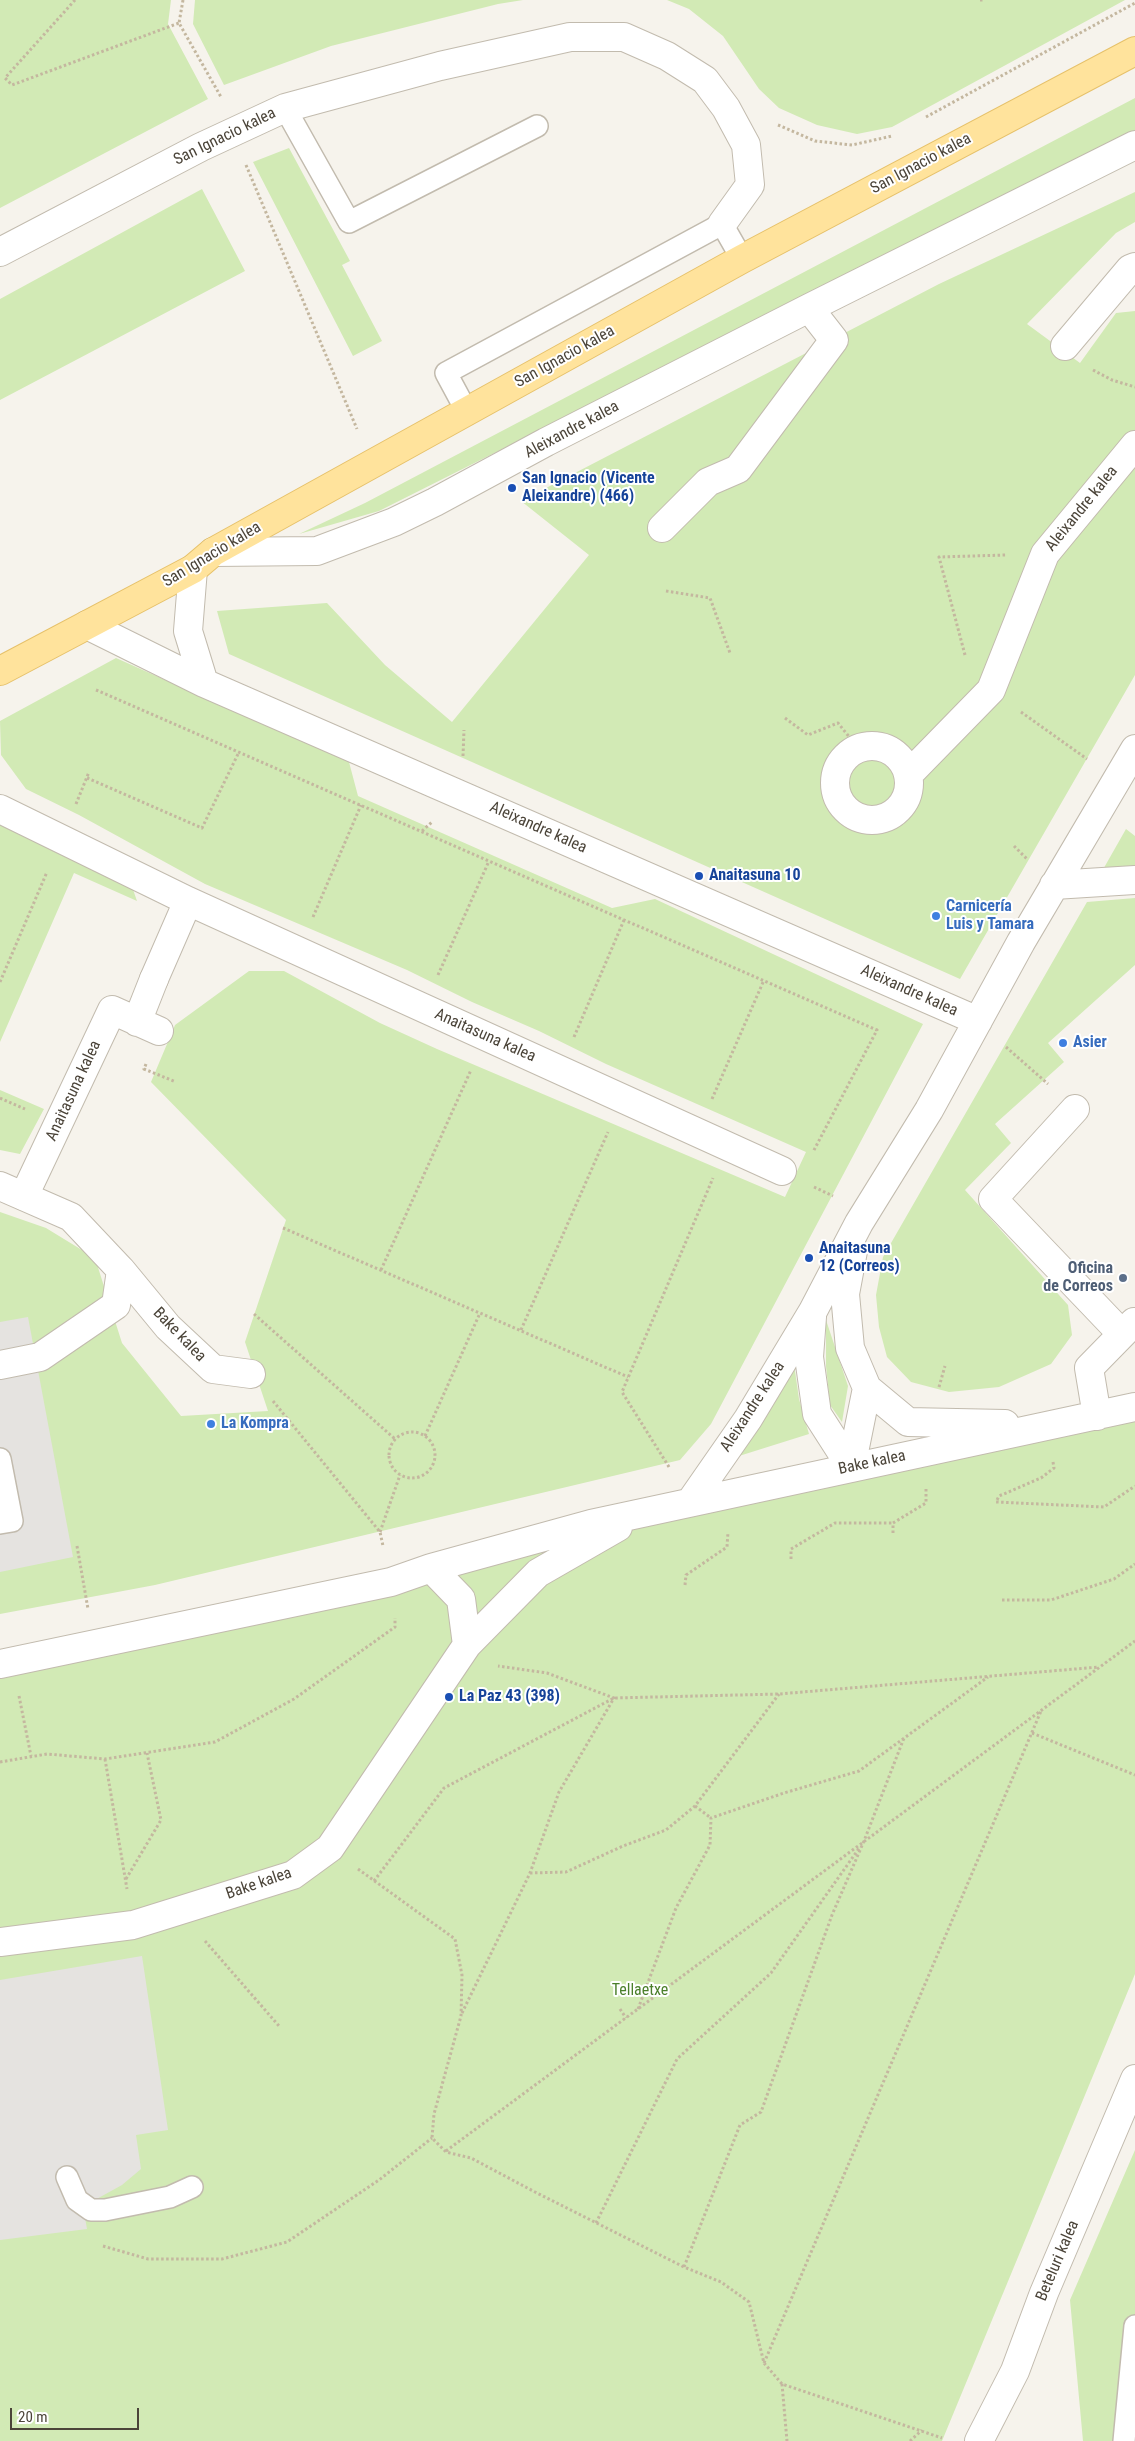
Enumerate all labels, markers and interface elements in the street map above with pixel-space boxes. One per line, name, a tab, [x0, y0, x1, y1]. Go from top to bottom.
street label: San Ignacio kalea	[171, 104, 279, 170]
street label: San Ignacio kalea	[867, 129, 975, 199]
street label: San Ignacio kalea	[512, 322, 618, 392]
street label: Aleixandre kalea	[522, 397, 622, 463]
street label: Aleixandre kalea	[1042, 463, 1122, 555]
place label: San Ignacio (Vicente Aleixandre) (466)	[522, 469, 655, 507]
marker: San Ignacio (Vicente Aleixandre) (466)	[506, 482, 518, 494]
street label: San Ignacio kalea	[159, 518, 265, 592]
street label: Aleixandre kalea	[487, 798, 589, 858]
place label: Anaitasuna 10	[709, 866, 800, 886]
marker: Anaitasuna 10	[693, 870, 705, 882]
place label: Carnicería Luis y Tamara	[946, 897, 1034, 935]
marker: Carnicería Luis y Tamara	[930, 910, 942, 922]
street label: Aleixandre kalea	[858, 961, 960, 1021]
street label: Anaitasuna kalea	[432, 1005, 538, 1067]
place label: Asier	[1073, 1033, 1107, 1053]
marker: Asier	[1057, 1037, 1069, 1049]
street label: Anaitasuna kalea	[42, 1038, 106, 1144]
place label: Anaitasuna 12 (Correos)	[819, 1239, 900, 1277]
marker: Anaitasuna 12 (Correos)	[803, 1252, 815, 1264]
place label: Oficina de Correos	[1043, 1259, 1113, 1297]
marker: Oficina de Correos	[1117, 1272, 1129, 1284]
street label: Bake kalea	[148, 1304, 210, 1366]
street label: Aleixandre kalea	[717, 1358, 789, 1456]
place label: La Kompra	[221, 1414, 289, 1434]
marker: La Kompra	[205, 1418, 217, 1430]
street label: Bake kalea	[837, 1447, 907, 1479]
place label: La Paz 43 (398)	[459, 1687, 560, 1707]
marker: La Paz 43 (398)	[443, 1691, 455, 1703]
street label: Bake kalea	[224, 1864, 294, 1904]
park label: Tellaetxe	[612, 1981, 668, 2001]
street label: Beteluri kalea	[1032, 2218, 1084, 2304]
scale bar	[12, 2398, 141, 2430]
text: 20 m	[18, 2408, 48, 2426]

